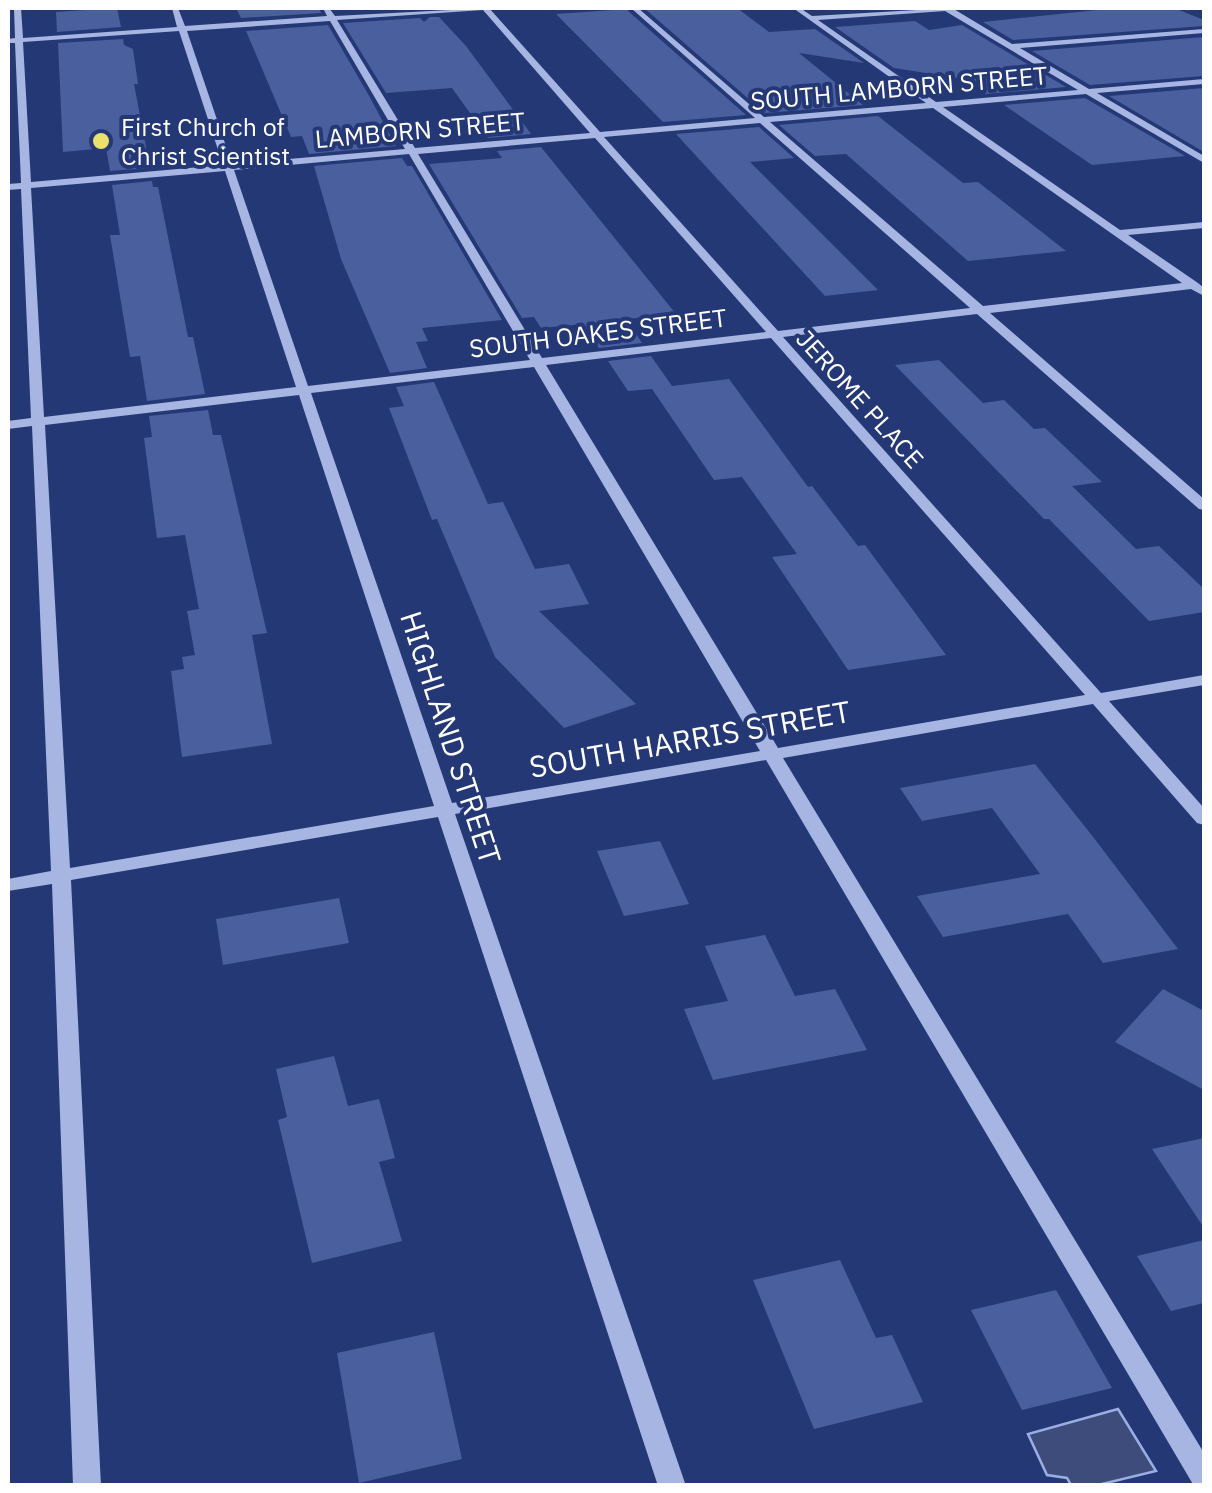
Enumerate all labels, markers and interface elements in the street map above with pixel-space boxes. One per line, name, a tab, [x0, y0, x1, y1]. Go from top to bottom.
street label: SOUTH LAMBORN STREET	[749, 58, 1049, 117]
street label: LAMBORN STREET	[313, 104, 526, 155]
place label: First Church of Christ Scientist	[121, 110, 290, 172]
marker: First Church of Christ Scientist	[90, 130, 112, 152]
street label: SOUTH OAKES STREET	[467, 300, 729, 365]
street label: JEROME PLACE	[789, 322, 931, 475]
street label: HIGHLAND STREET	[392, 606, 511, 869]
street label: SOUTH HARRIS STREET	[526, 691, 853, 786]

